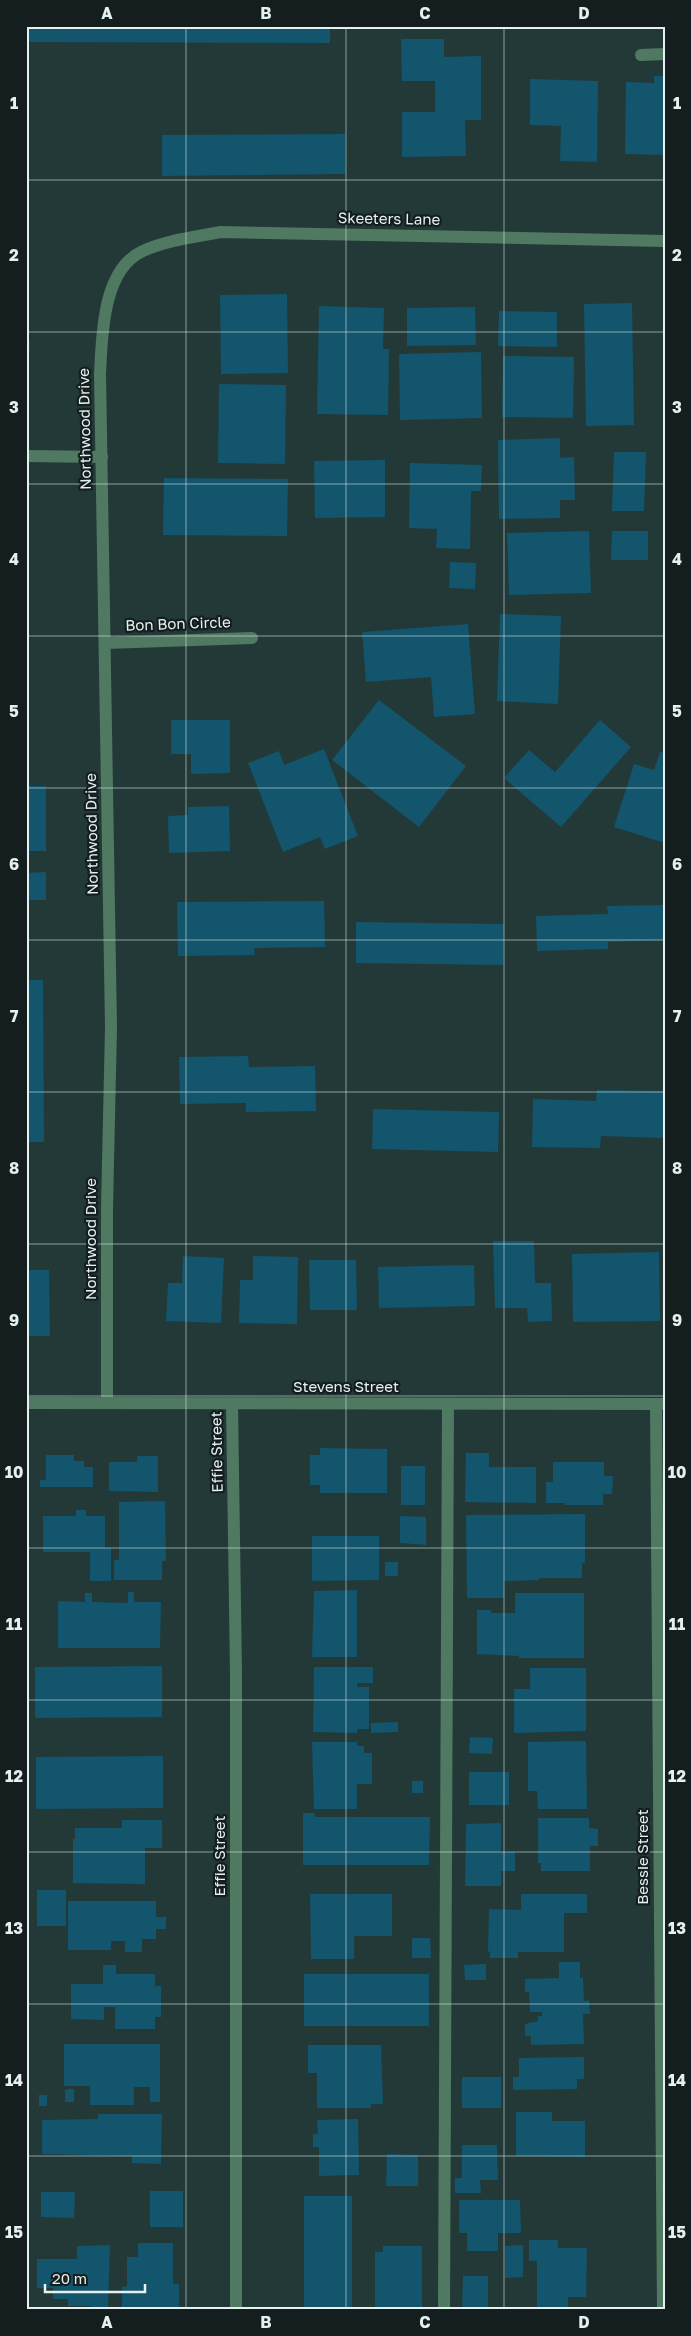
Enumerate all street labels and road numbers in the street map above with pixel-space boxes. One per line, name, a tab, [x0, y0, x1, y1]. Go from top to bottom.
street label: Skeeters Lane	[338, 208, 441, 228]
street label: Northwood Drive	[74, 368, 94, 490]
street label: Bon Bon Circle	[125, 612, 231, 634]
street label: Northwood Drive	[81, 773, 101, 895]
street label: Northwood Drive	[81, 1178, 99, 1300]
street label: Stevens Street	[293, 1377, 399, 1395]
street label: Effie Street	[206, 1411, 226, 1493]
street label: Bessie Street	[633, 1809, 651, 1905]
street label: Effie Street	[210, 1815, 228, 1897]

